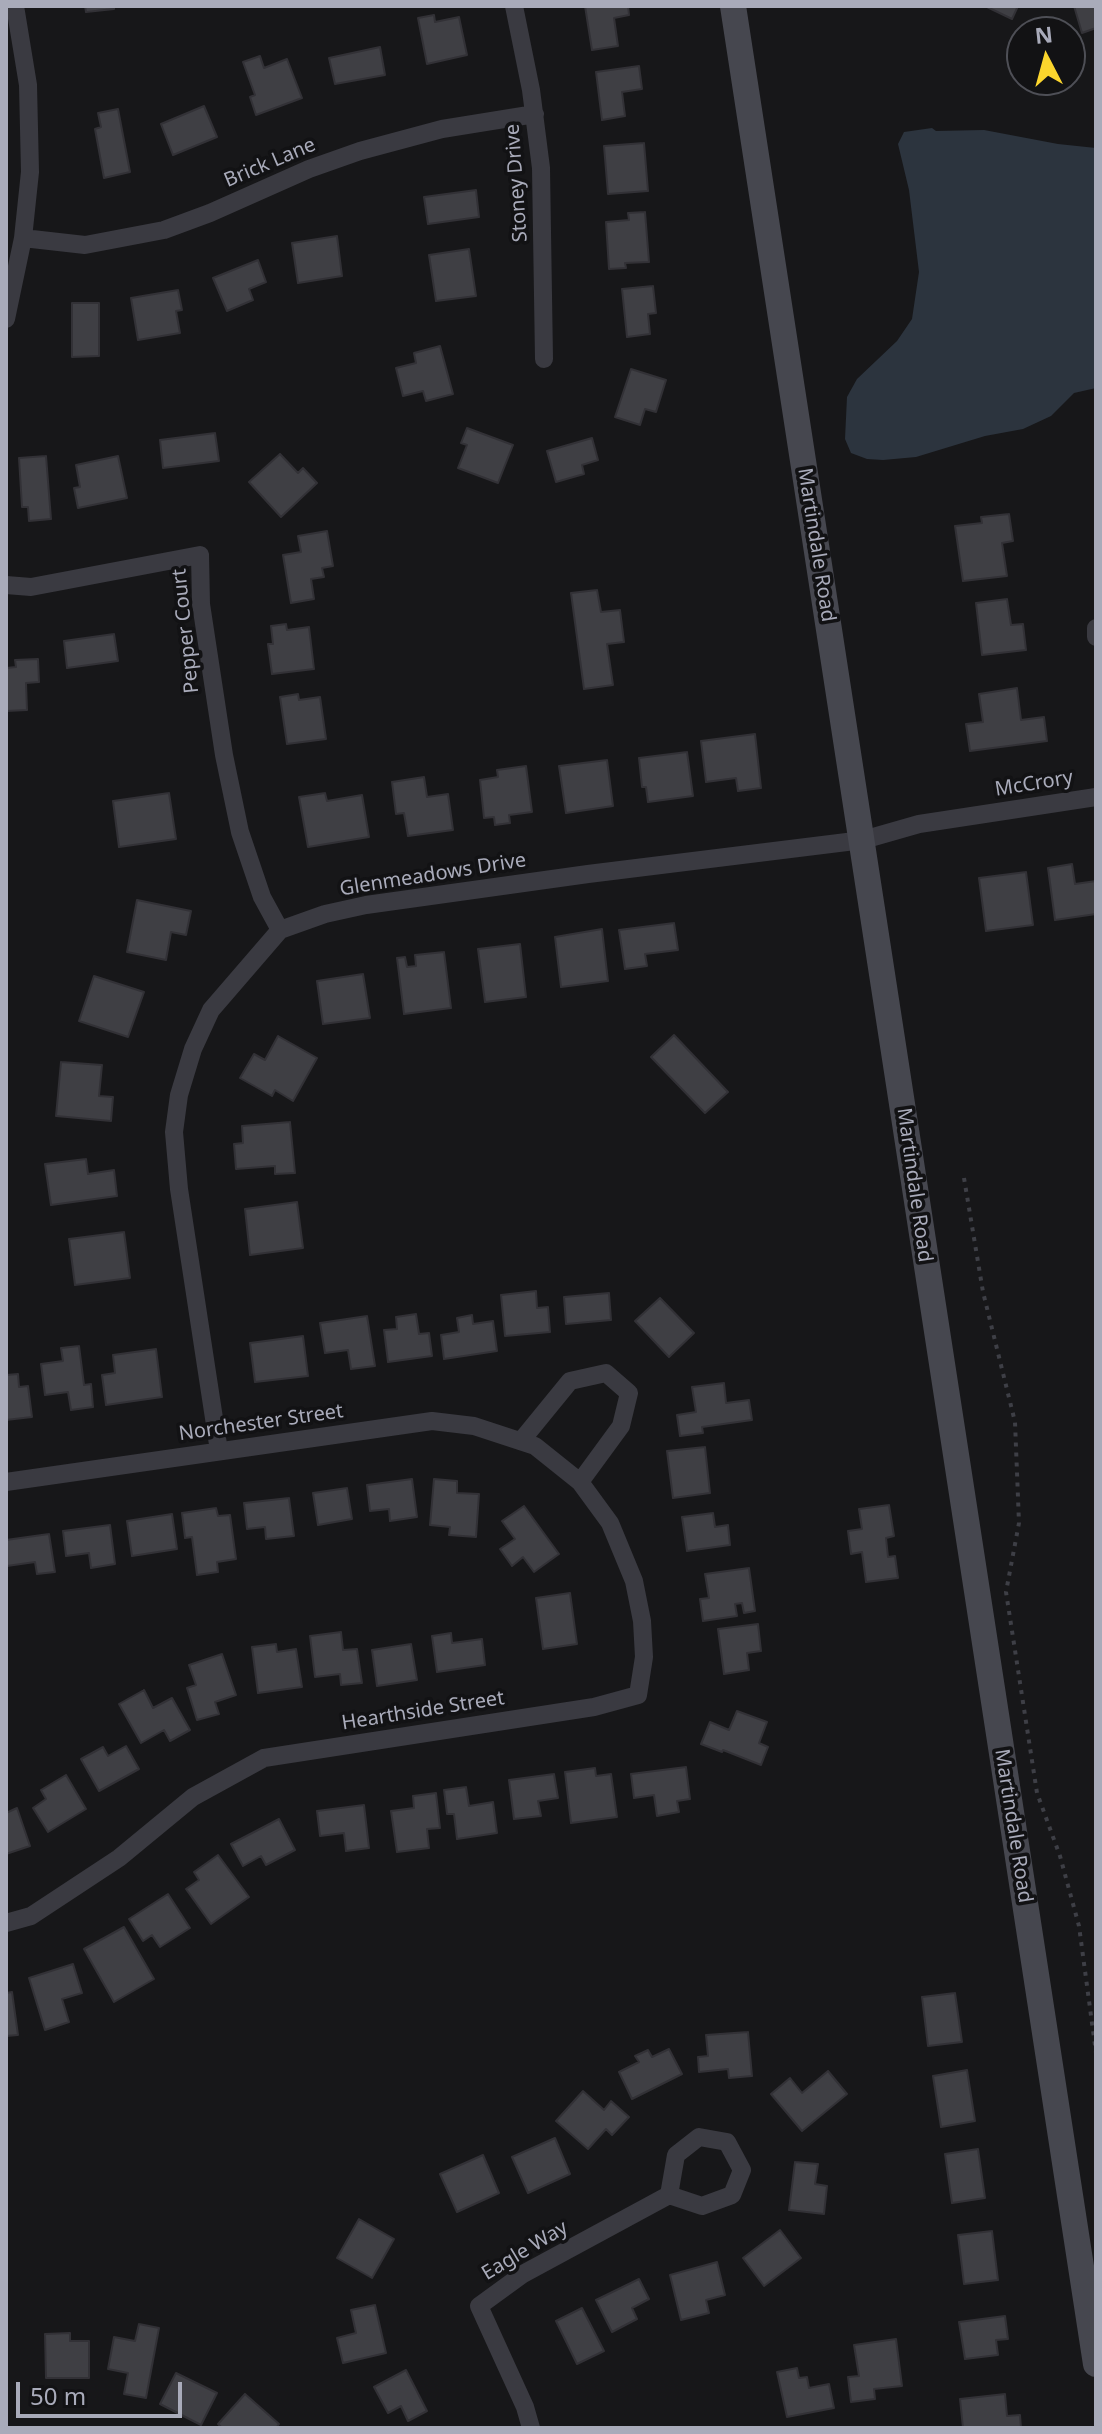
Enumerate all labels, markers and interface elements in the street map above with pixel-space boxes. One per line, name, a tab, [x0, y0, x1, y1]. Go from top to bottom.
north arrow	[1006, 16, 1086, 96]
text: N	[1033, 18, 1054, 50]
street label: Stoney Drive	[501, 123, 533, 243]
street label: Brick Lane	[221, 133, 319, 193]
street label: Martindale Road	[792, 466, 840, 624]
street label: Pepper Court	[168, 567, 204, 695]
street label: McCrory	[993, 766, 1075, 802]
street label: Glenmeadows Drive	[338, 848, 528, 902]
street label: Martindale Road	[891, 1106, 937, 1264]
street label: Norchester Street	[177, 1400, 345, 1446]
street label: Hearthside Street	[340, 1686, 506, 1736]
street label: Martindale Road	[989, 1747, 1037, 1905]
street label: Eagle Way	[478, 2216, 572, 2286]
scale bar	[20, 2366, 186, 2416]
text: 50 m	[30, 2379, 86, 2412]

